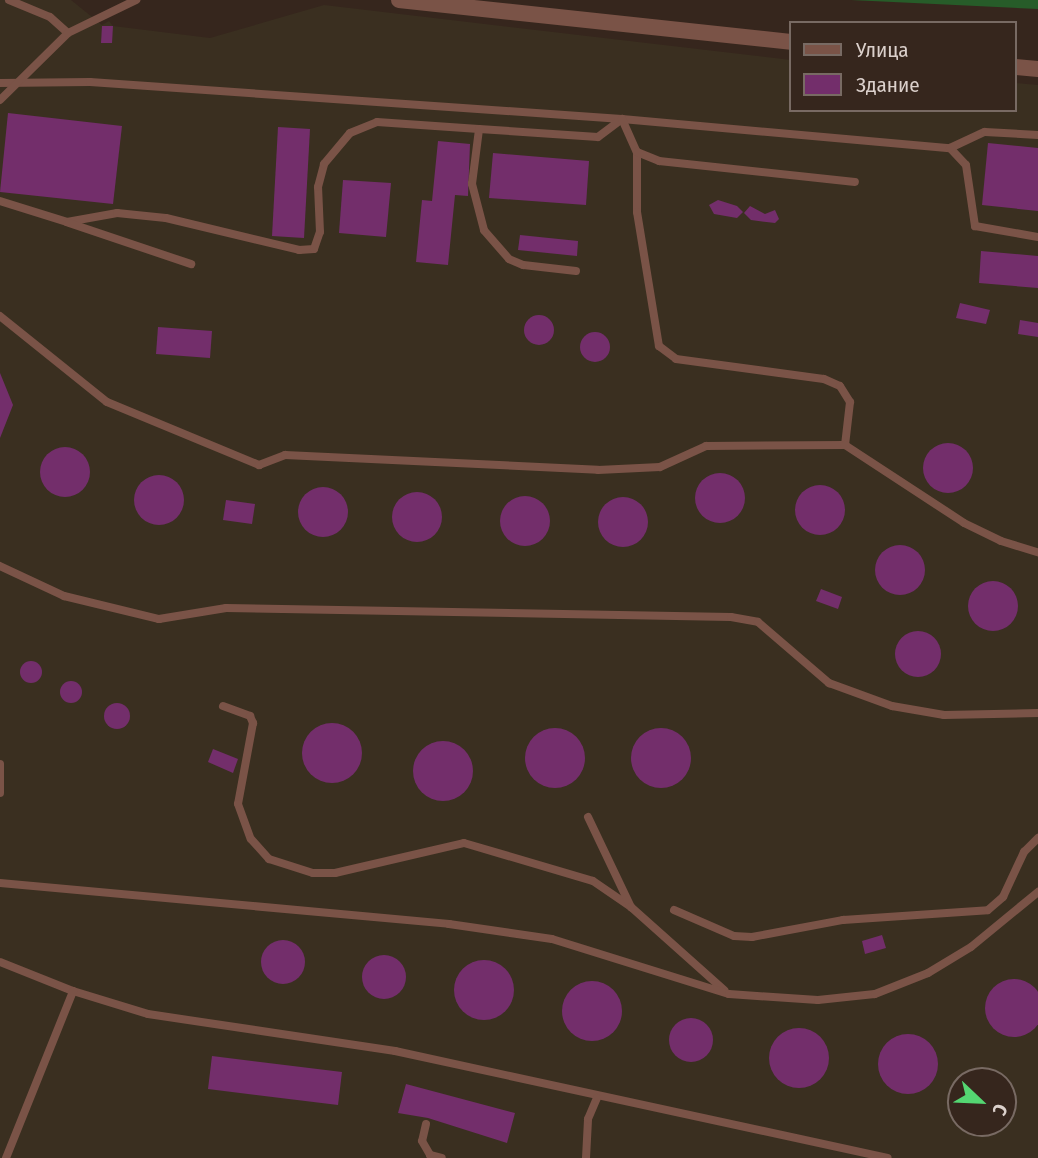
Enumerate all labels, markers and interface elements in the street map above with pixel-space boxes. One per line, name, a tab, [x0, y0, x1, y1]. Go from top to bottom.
legend	[790, 21, 1017, 112]
text: Улица	[856, 37, 909, 63]
text: Здание	[856, 72, 920, 98]
north arrow	[947, 1067, 1017, 1137]
text: С	[987, 1101, 1012, 1119]

